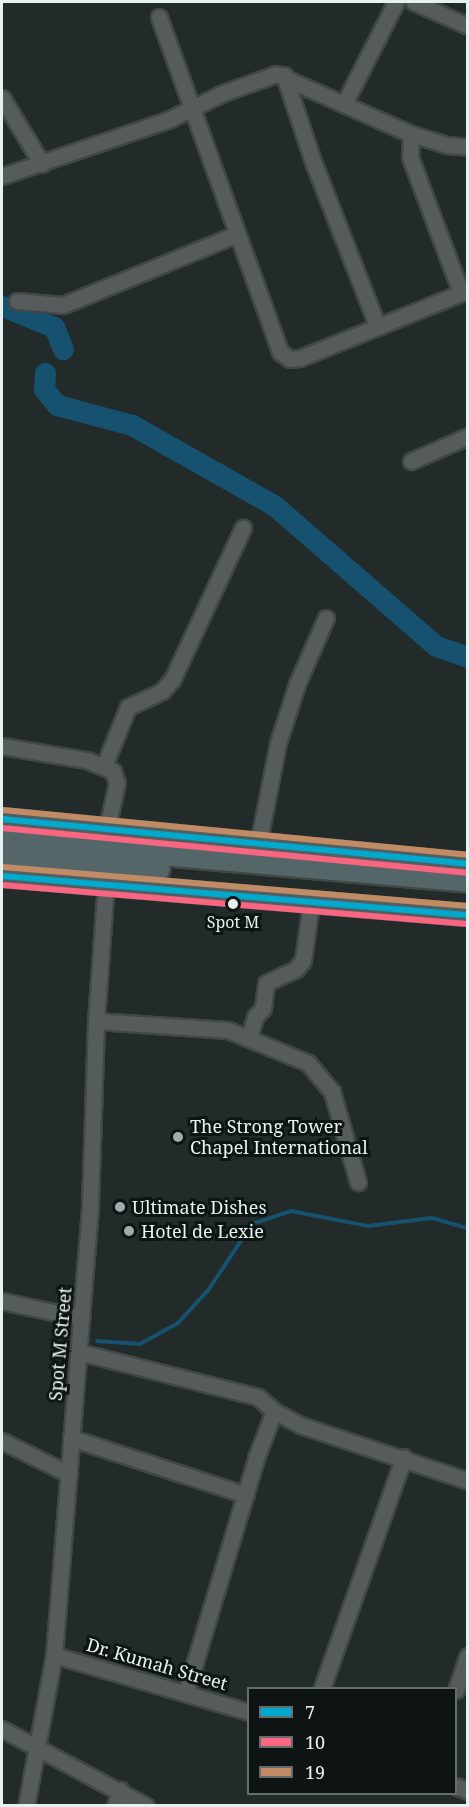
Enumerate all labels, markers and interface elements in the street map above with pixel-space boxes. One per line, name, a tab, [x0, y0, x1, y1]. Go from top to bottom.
marker: Spot M	[227, 898, 239, 910]
place label: Spot M	[207, 912, 259, 932]
place label: The Strong Tower Chapel International	[190, 1116, 368, 1158]
marker: The Strong Tower Chapel International	[171, 1130, 185, 1144]
place label: Ultimate Dishes	[132, 1196, 267, 1218]
marker: Ultimate Dishes	[113, 1200, 127, 1214]
place label: Hotel de Lexie	[141, 1220, 264, 1242]
marker: Hotel de Lexie	[122, 1224, 136, 1238]
street label: Spot M Street	[44, 1286, 76, 1402]
street label: Dr. Kumah Street	[84, 1634, 230, 1694]
legend	[247, 1687, 457, 1795]
text: 7	[305, 1700, 315, 1724]
text: 10	[305, 1730, 325, 1754]
text: 19	[305, 1760, 325, 1784]

